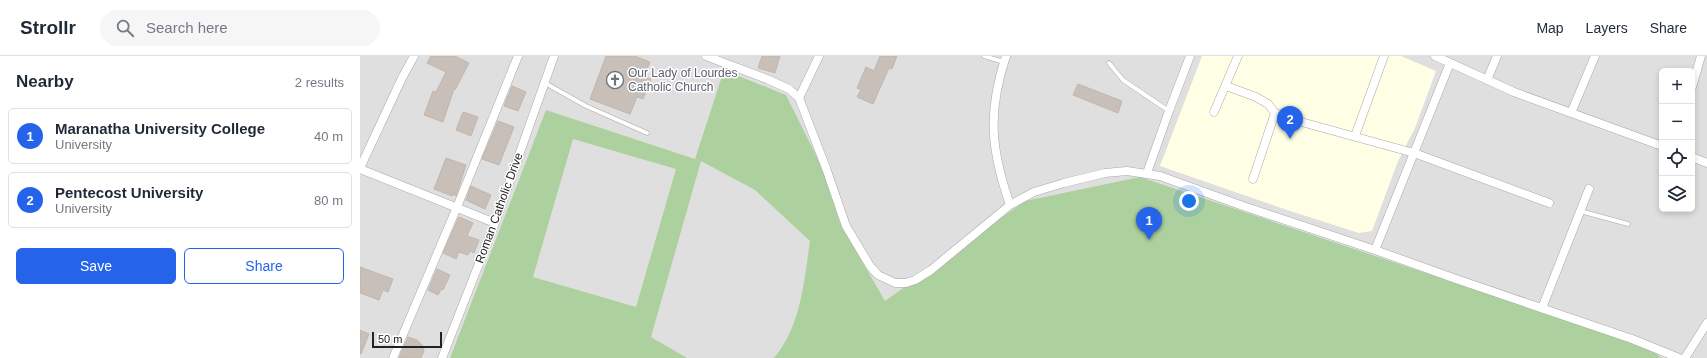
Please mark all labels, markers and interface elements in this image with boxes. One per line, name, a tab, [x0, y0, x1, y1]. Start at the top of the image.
search box	[100, 10, 380, 46]
text: Strollr	[20, 17, 76, 38]
icon: search	[114, 17, 136, 39]
text: Search here	[146, 19, 228, 36]
text: Map	[1536, 20, 1564, 36]
text: Layers	[1586, 20, 1628, 36]
text: Share	[1650, 20, 1687, 36]
place label: Our Lady of Lourdes Catholic Church	[628, 66, 737, 94]
map controls	[1659, 68, 1695, 212]
button: +	[1659, 68, 1695, 104]
church icon: Our Lady of Lourdes Catholic Church	[605, 70, 625, 90]
text: Nearby	[16, 72, 74, 91]
text: 2 results	[295, 75, 344, 90]
button: −	[1659, 104, 1695, 140]
pin: 2	[1277, 106, 1303, 139]
text: Maranatha University College	[55, 120, 265, 137]
text: 1	[26, 129, 34, 144]
text: 40 m	[314, 129, 343, 144]
text: University	[55, 137, 112, 152]
button: locate	[1659, 140, 1695, 176]
street label: Roman Catholic Drive	[472, 150, 526, 265]
button: layers	[1659, 176, 1695, 212]
text: Pentecost University	[55, 184, 203, 201]
your location	[1179, 191, 1199, 211]
text: 2	[26, 193, 34, 208]
text: 80 m	[314, 193, 343, 208]
text: University	[55, 201, 112, 216]
pin: 1	[1136, 207, 1162, 240]
button: Save	[16, 248, 176, 284]
button: Share	[184, 248, 344, 284]
scale bar	[372, 330, 442, 349]
text: 50 m	[378, 333, 402, 345]

